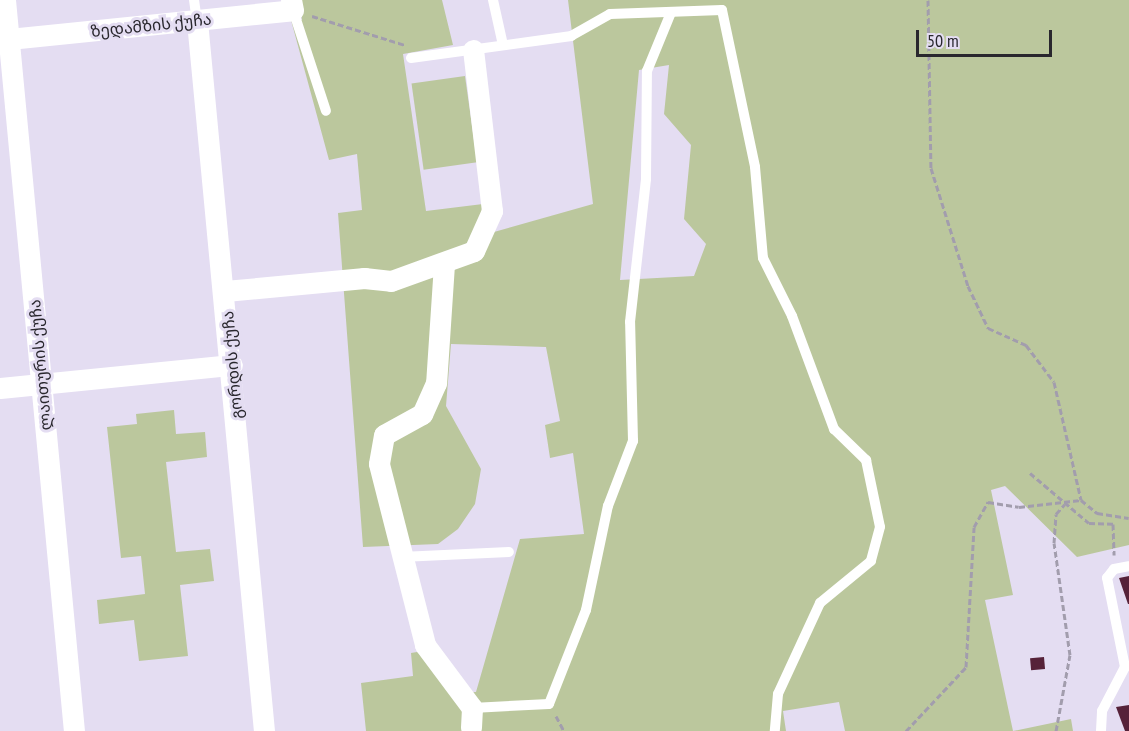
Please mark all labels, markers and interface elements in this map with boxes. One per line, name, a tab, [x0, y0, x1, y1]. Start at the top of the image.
street label: ზედამზის ქუჩა	[90, 9, 212, 41]
scale bar	[919, 18, 1056, 56]
text: 50 m	[927, 29, 959, 52]
street label: ლაითურის ქუჩა	[25, 299, 55, 431]
street label: გორდის ქუჩა	[218, 310, 246, 420]

